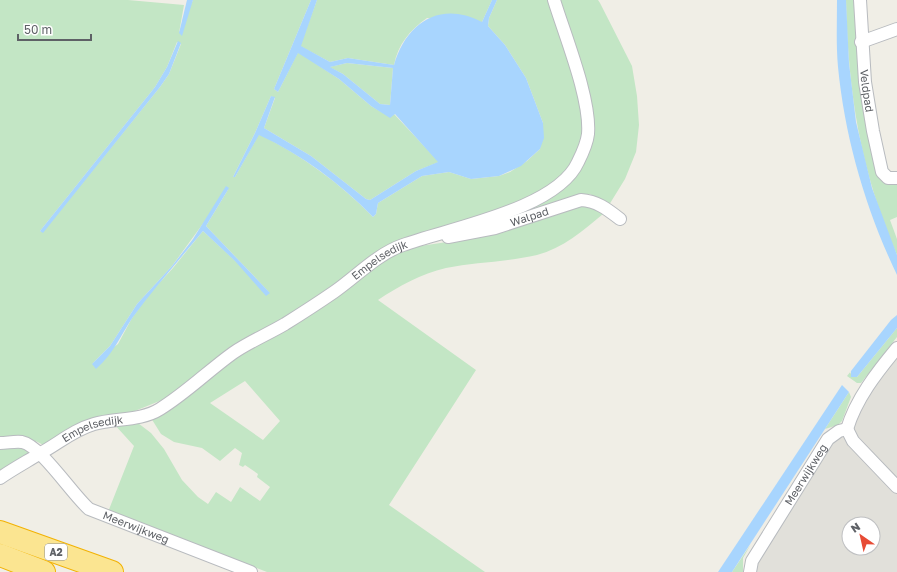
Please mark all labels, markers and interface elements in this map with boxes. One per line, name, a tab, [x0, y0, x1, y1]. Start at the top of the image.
scale bar	[18, 16, 91, 42]
text: 50 m	[24, 22, 52, 37]
street label: Veldpad	[858, 69, 877, 113]
street label: Walpad	[508, 204, 550, 229]
street label: Empelsedijk	[349, 237, 409, 282]
street label: Empelsedijk	[59, 412, 124, 444]
street label: Meerwijkweg	[781, 441, 829, 507]
street label: Meerwijkweg	[101, 508, 171, 546]
north arrow	[841, 516, 881, 556]
text: N	[848, 520, 862, 535]
road number: A2	[45, 544, 67, 560]

